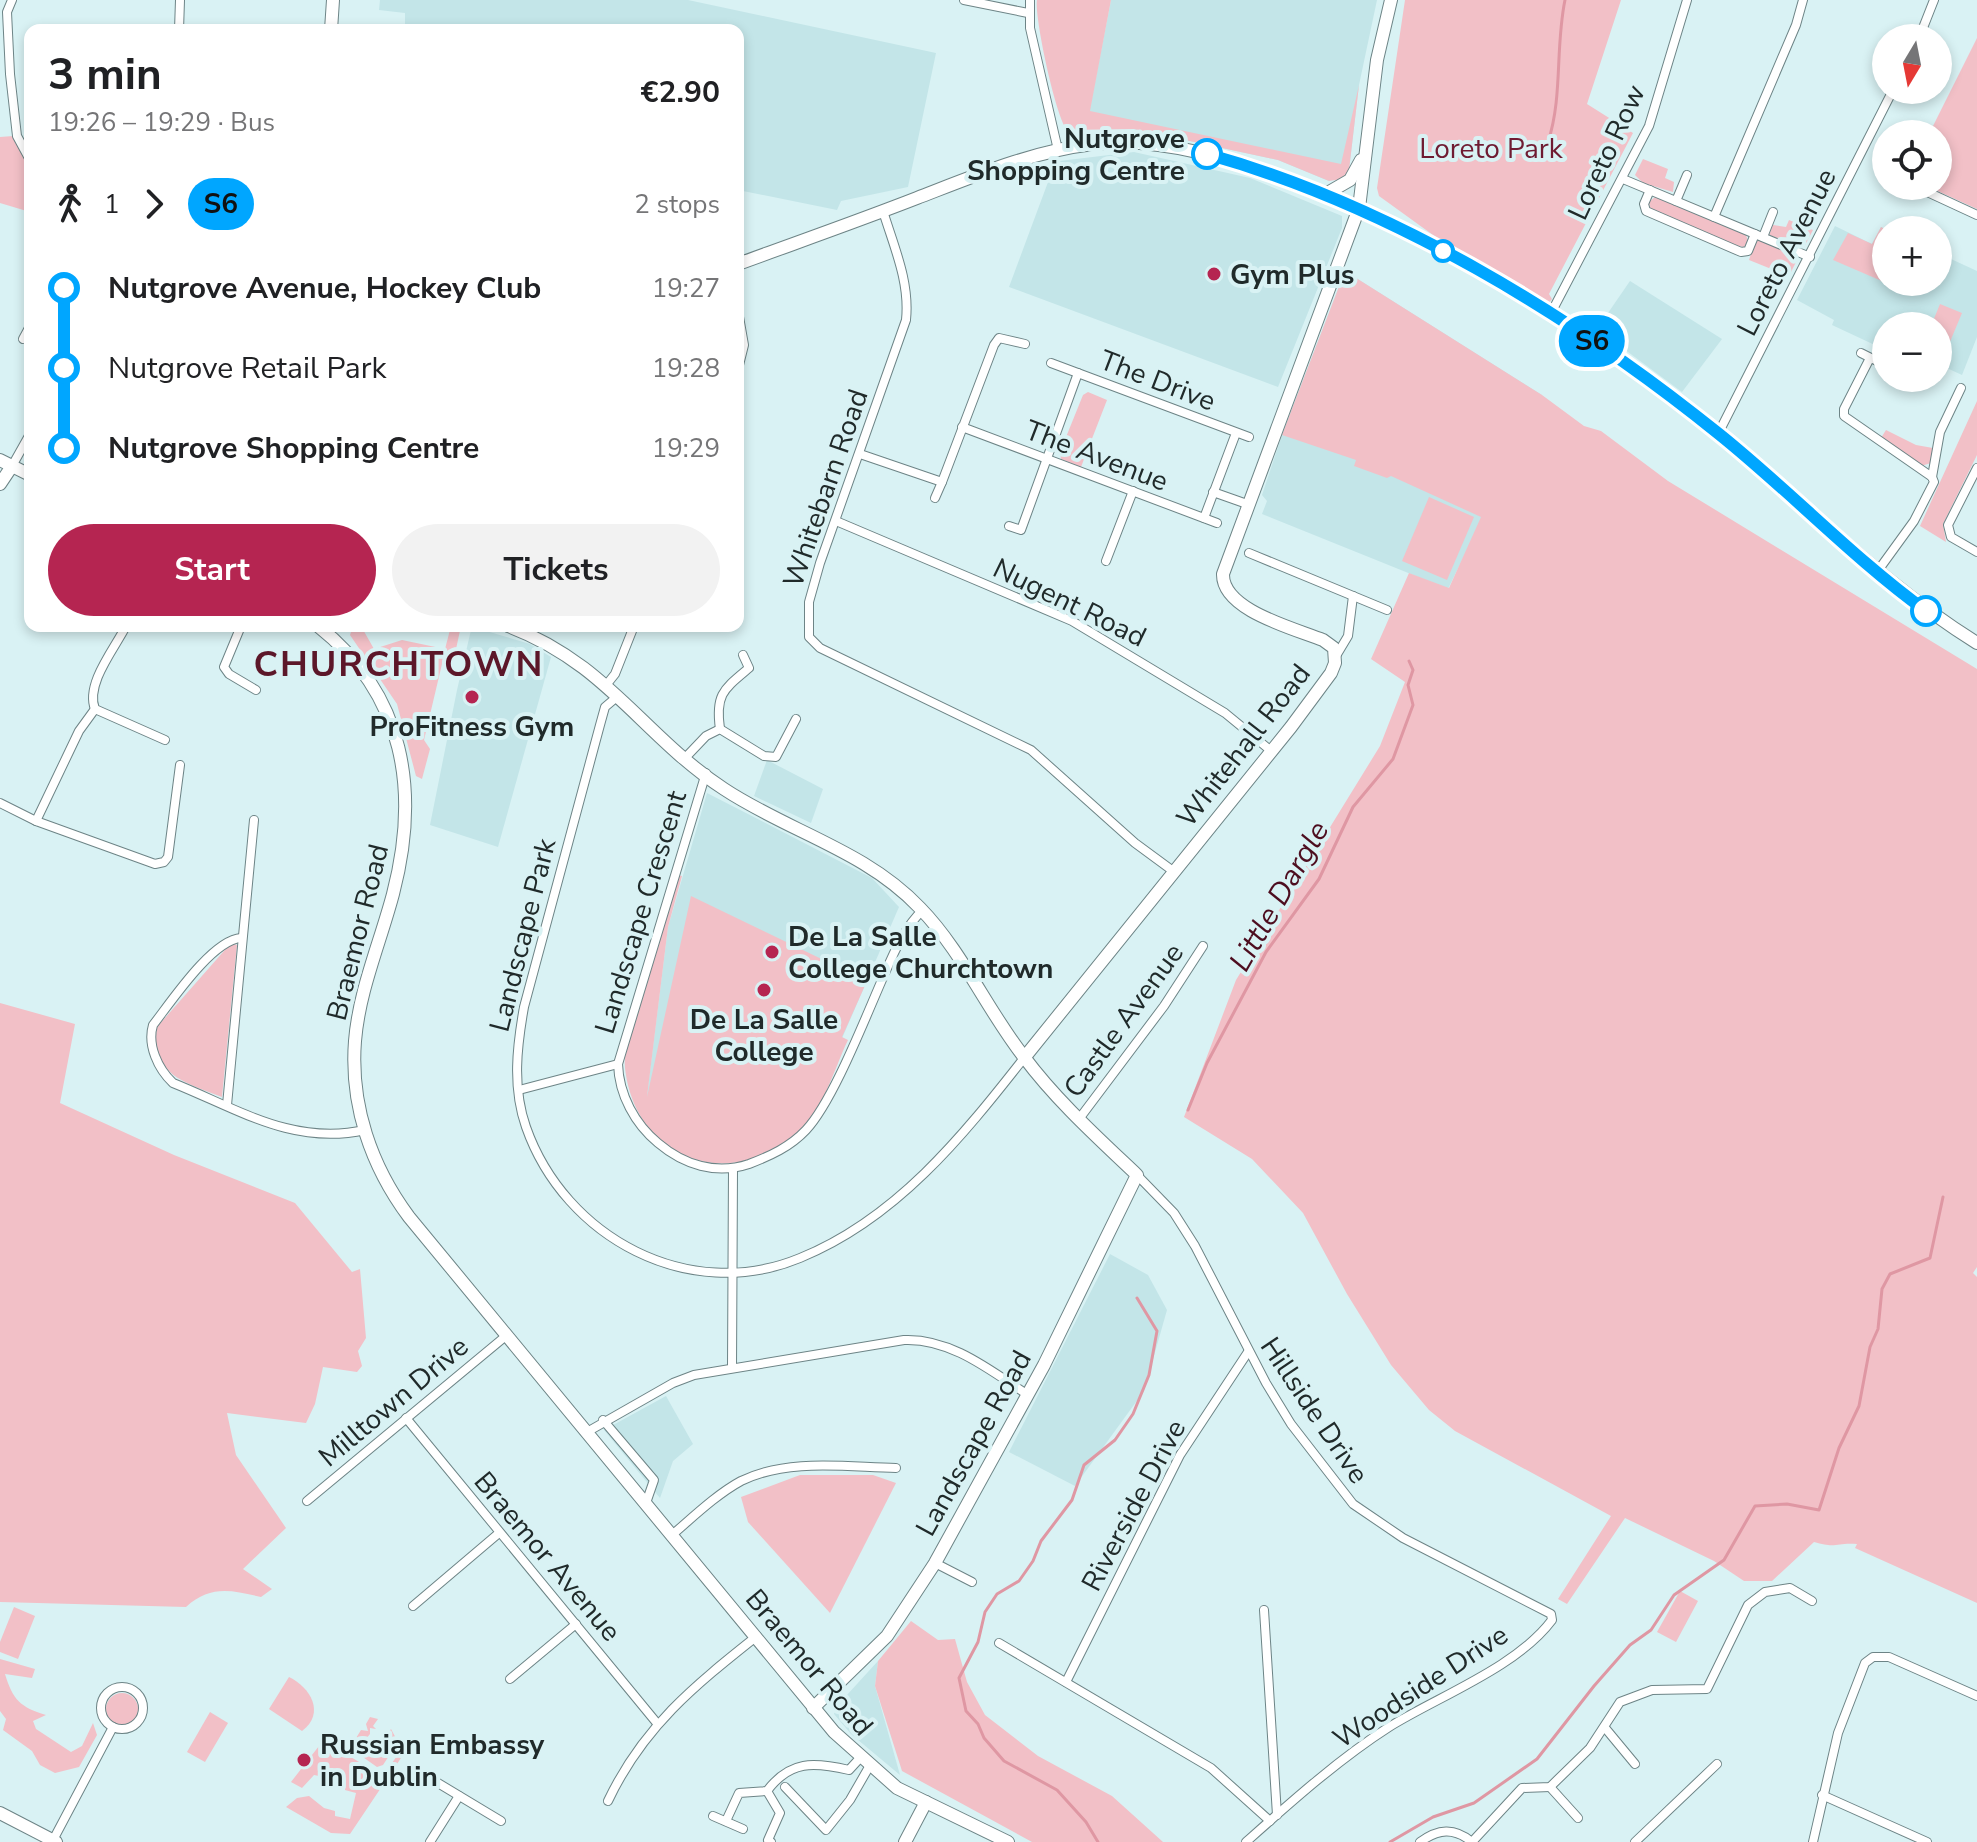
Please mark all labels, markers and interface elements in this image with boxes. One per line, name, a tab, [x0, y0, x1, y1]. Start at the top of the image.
north arrow	[1872, 24, 1952, 104]
map controls	[1872, 24, 1952, 392]
text: 3 min	[48, 45, 162, 105]
text: €2.90	[641, 72, 720, 113]
street label: Loreto Row	[1559, 79, 1655, 226]
text: 19:26 – 19:29 · Bus	[48, 105, 275, 140]
place label: Nutgrove Shopping Centre	[967, 120, 1185, 190]
button: locate	[1872, 120, 1952, 200]
park label: Loreto Park	[1419, 130, 1564, 168]
marker: Nutgrove Shopping Centre	[1192, 139, 1222, 169]
street label: Loreto Avenue	[1728, 162, 1845, 343]
icon: walk	[48, 182, 92, 226]
icon: forward	[132, 182, 176, 226]
text: S6	[204, 185, 238, 223]
text: 1	[104, 187, 120, 222]
text: 2 stops	[634, 187, 720, 222]
button: +	[1872, 216, 1952, 296]
unlabelled marker	[1432, 240, 1454, 262]
place label: Gym Plus	[1230, 256, 1355, 294]
marker: Gym Plus	[1205, 265, 1223, 283]
text: Nutgrove Avenue, Hockey Club	[108, 268, 541, 309]
text: 19:27	[652, 271, 720, 306]
button: −	[1872, 312, 1952, 392]
line badge: S6	[1556, 315, 1628, 367]
text: S6	[1575, 322, 1609, 360]
street label: The Drive	[1094, 341, 1221, 420]
text: Nutgrove Retail Park	[108, 348, 386, 389]
text: 19:28	[652, 351, 720, 386]
street label: Whitebarn Road	[774, 384, 878, 592]
street label: The Avenue	[1020, 411, 1174, 501]
text: Nutgrove Shopping Centre	[108, 428, 479, 469]
text: 19:29	[652, 431, 720, 466]
button: Start	[48, 524, 376, 616]
button: Tickets	[392, 524, 720, 616]
street label: Nugent Road	[987, 549, 1152, 656]
unlabelled marker	[1911, 596, 1941, 626]
district label: CHURCHTOWN	[253, 640, 545, 689]
street label: Whitehall Road	[1168, 656, 1320, 835]
marker: ProFitness Gym	[463, 688, 481, 706]
place label: ProFitness Gym	[370, 708, 574, 746]
street label: Landscape Crescent	[586, 786, 696, 1038]
water label: Little Dargle	[1220, 814, 1339, 979]
street label: Landscape Park	[481, 834, 566, 1036]
street label: Braemor Road	[318, 840, 398, 1024]
place label: De La Salle College Churchtown	[788, 918, 1053, 988]
street label: Castle Avenue	[1055, 936, 1193, 1105]
marker: De La Salle College Churchtown	[763, 943, 781, 961]
marker: De La Salle College	[755, 981, 773, 999]
place label: De La Salle College	[690, 1001, 838, 1071]
street label: Milltown Drive	[311, 1328, 477, 1476]
street label: Hillside Drive	[1251, 1330, 1377, 1491]
street label: Landscape Road	[907, 1344, 1041, 1543]
street label: Riverside Drive	[1073, 1413, 1195, 1598]
street label: Braemor Avenue	[465, 1464, 629, 1650]
street label: Braemor Road	[737, 1581, 882, 1744]
street label: Woodside Drive	[1326, 1616, 1515, 1758]
place label: Russian Embassy in Dublin	[320, 1726, 545, 1796]
marker: Russian Embassy in Dublin	[295, 1751, 313, 1769]

